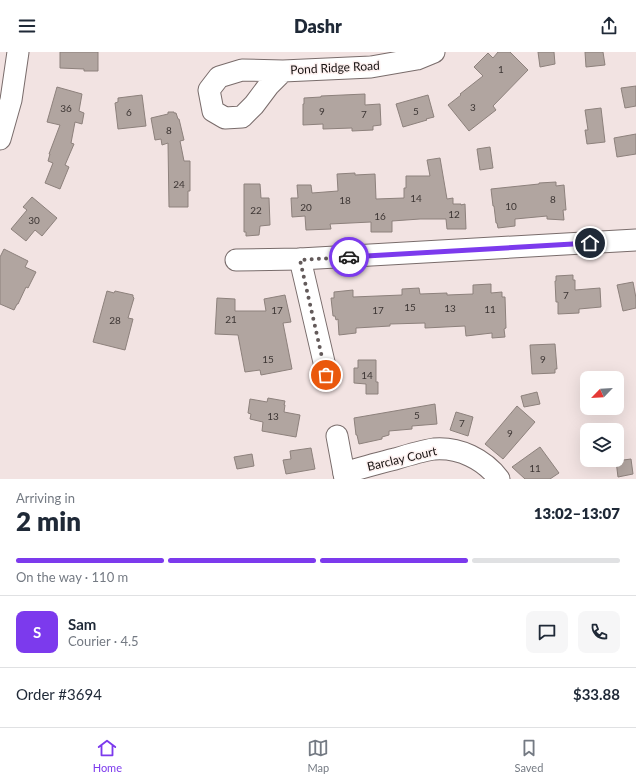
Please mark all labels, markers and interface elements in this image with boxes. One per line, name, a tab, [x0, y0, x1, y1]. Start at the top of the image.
icon: menu	[16, 15, 38, 37]
text: Dashr	[294, 15, 342, 37]
icon: share	[598, 15, 620, 37]
street label: Pond Ridge Road	[290, 58, 380, 77]
house number: 1	[498, 63, 504, 75]
house number: 3	[470, 101, 476, 113]
house number: 36	[60, 102, 72, 114]
house number: 9	[319, 105, 325, 117]
house number: 5	[413, 105, 419, 117]
house number: 6	[126, 106, 132, 118]
house number: 7	[361, 108, 367, 120]
house number: 8	[166, 124, 172, 136]
house number: 24	[173, 178, 185, 190]
house number: 14	[410, 192, 422, 204]
house number: 8	[550, 193, 556, 205]
house number: 18	[339, 194, 351, 206]
house number: 10	[505, 200, 517, 212]
house number: 20	[300, 201, 312, 213]
house number: 22	[250, 204, 262, 216]
house number: 12	[448, 208, 460, 220]
house number: 16	[374, 210, 386, 222]
house number: 30	[28, 214, 40, 226]
pin	[573, 226, 607, 260]
icon: home	[579, 232, 601, 254]
courier	[329, 237, 369, 277]
icon: car	[338, 246, 360, 268]
house number: 7	[563, 289, 569, 301]
house number: 15	[404, 301, 416, 313]
house number: 13	[444, 302, 456, 314]
house number: 11	[484, 303, 496, 315]
house number: 17	[271, 304, 283, 316]
house number: 17	[372, 304, 384, 316]
house number: 21	[225, 313, 237, 325]
house number: 28	[109, 314, 121, 326]
house number: 15	[262, 353, 274, 365]
house number: 9	[540, 353, 546, 365]
pin	[309, 358, 343, 392]
icon: bag	[315, 364, 337, 386]
house number: 14	[361, 369, 373, 381]
north arrow	[580, 371, 624, 415]
map controls	[580, 371, 624, 467]
house number: 5	[414, 409, 420, 421]
house number: 13	[267, 410, 279, 422]
house number: 7	[459, 417, 465, 429]
button: layers	[580, 423, 624, 467]
house number: 9	[507, 427, 513, 439]
street label: Barclay Court	[366, 443, 439, 474]
house number: 11	[529, 462, 541, 474]
text: Arriving in	[16, 490, 75, 506]
text: 13:02–13:07	[534, 504, 620, 522]
text: 2 min	[16, 505, 81, 537]
text: On the way · 110 m	[16, 569, 128, 585]
button: chat	[526, 611, 568, 653]
button: phone	[578, 611, 620, 653]
text: Sam	[68, 615, 96, 633]
text: S	[33, 623, 41, 641]
text: Courier · 4.5	[68, 633, 139, 649]
text: Order #3694	[16, 685, 102, 703]
text: $33.88	[573, 685, 620, 703]
tab: Home	[93, 737, 122, 774]
tab: Map	[307, 737, 329, 774]
tab: Saved	[515, 737, 543, 774]

